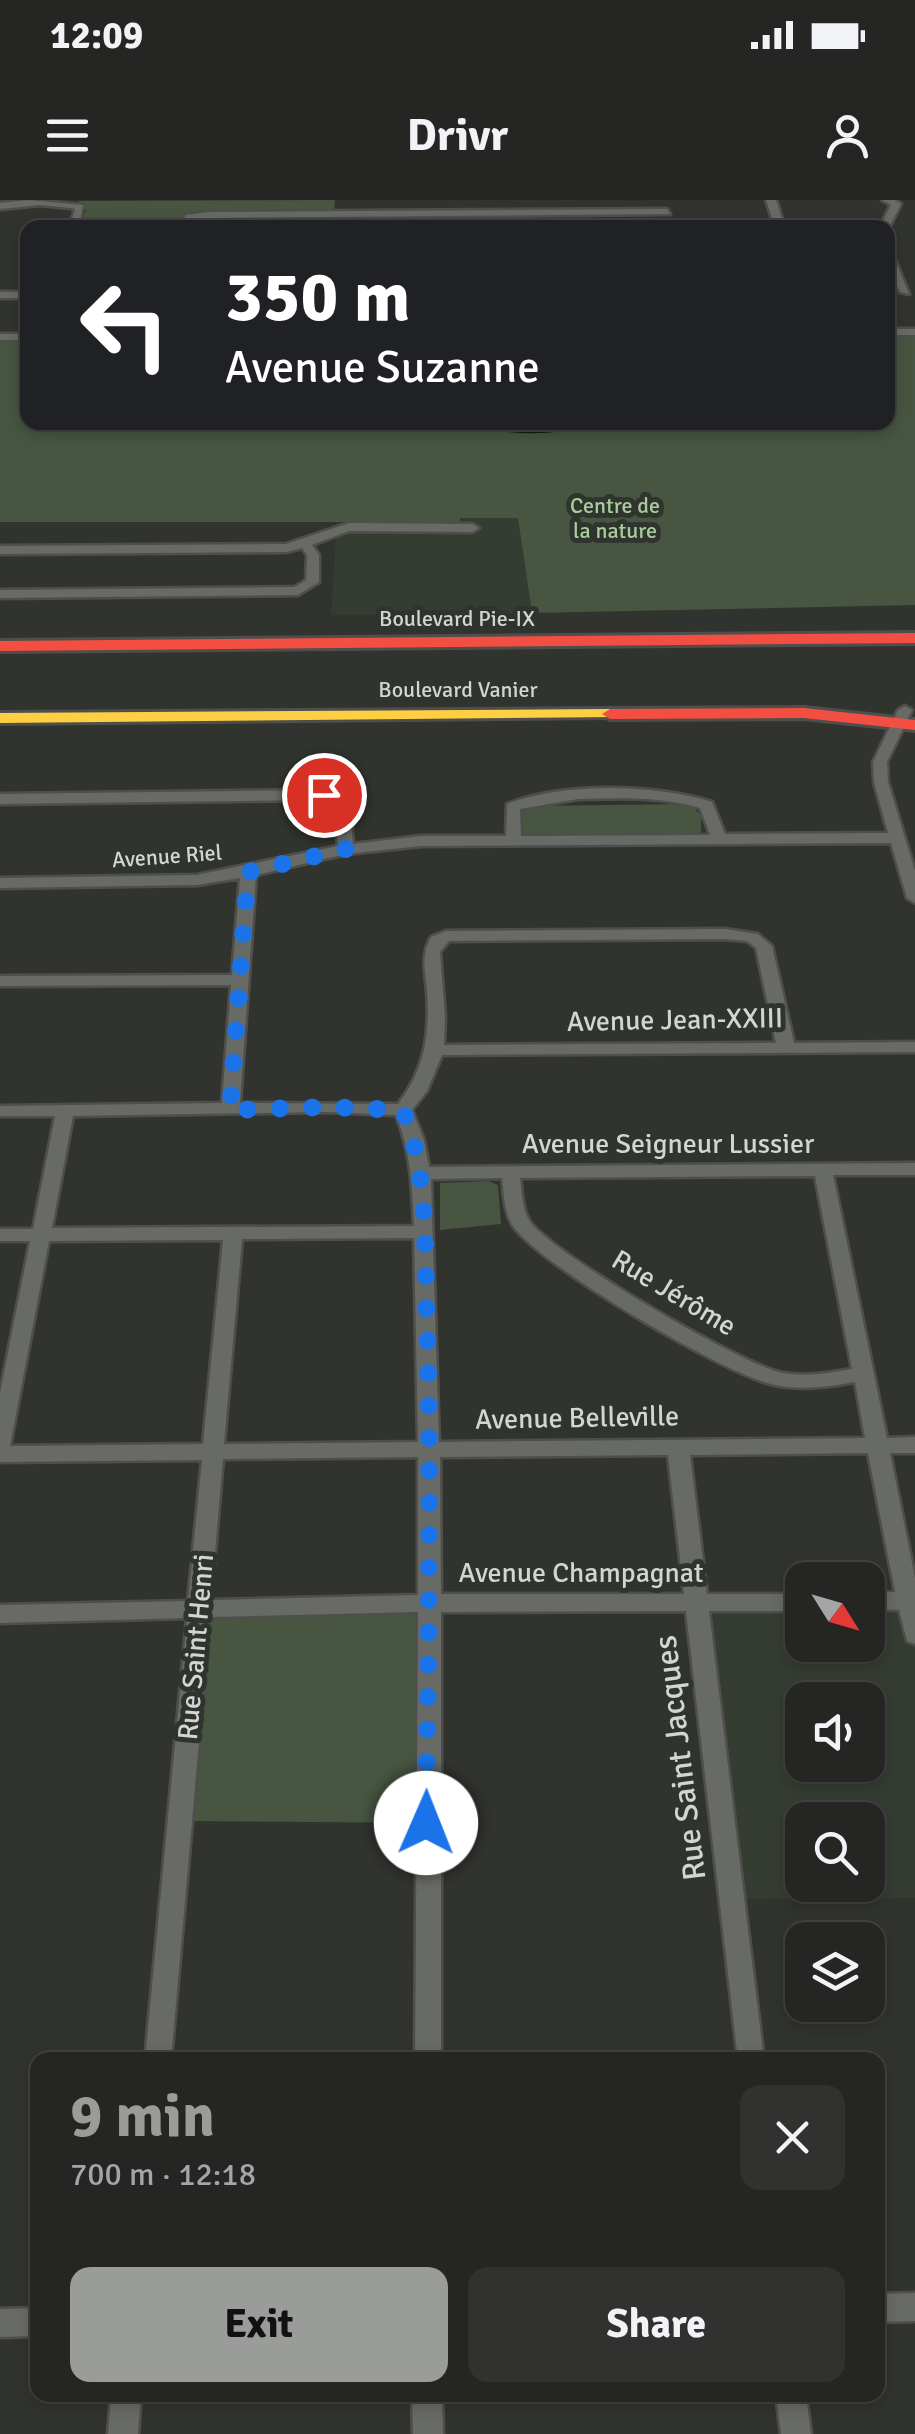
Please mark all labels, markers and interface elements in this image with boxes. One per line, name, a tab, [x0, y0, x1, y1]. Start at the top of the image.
text: 12:09	[50, 12, 143, 59]
icon: menu	[40, 108, 95, 163]
text: Drivr	[407, 108, 508, 163]
icon: person	[820, 108, 875, 163]
text: 350 m	[225, 254, 410, 340]
icon: left	[60, 260, 190, 390]
text: Avenue Suzanne	[225, 340, 540, 395]
park label: Centre de la nature	[570, 492, 660, 544]
street label: Boulevard Pie-IX	[379, 605, 535, 632]
street label: Boulevard Vanier	[378, 676, 538, 703]
pin	[282, 753, 367, 838]
icon: arrive	[297, 768, 352, 823]
street label: Avenue Riel	[111, 839, 223, 873]
street label: Avenue Jean-XXIII	[567, 1001, 783, 1039]
street label: Avenue Seigneur Lussier	[522, 1127, 815, 1161]
street label: Rue Jérôme	[606, 1243, 742, 1343]
street label: Avenue Belleville	[475, 1399, 679, 1437]
street label: Rue Saint Henri	[171, 1552, 221, 1742]
street label: Avenue Champagnat	[458, 1556, 704, 1590]
north arrow	[785, 1562, 885, 1662]
map controls	[785, 1562, 885, 2022]
street label: Rue Saint Jacques	[646, 1633, 714, 1883]
button: sound	[785, 1682, 885, 1782]
position arrow	[374, 1771, 478, 1875]
button: search	[785, 1802, 885, 1902]
button: layers	[785, 1922, 885, 2022]
text: 9 min	[70, 2080, 215, 2154]
button: close	[740, 2085, 845, 2190]
text: 700 m · 12:18	[70, 2155, 256, 2194]
button: Exit	[70, 2267, 448, 2382]
button: Share	[468, 2267, 845, 2382]

